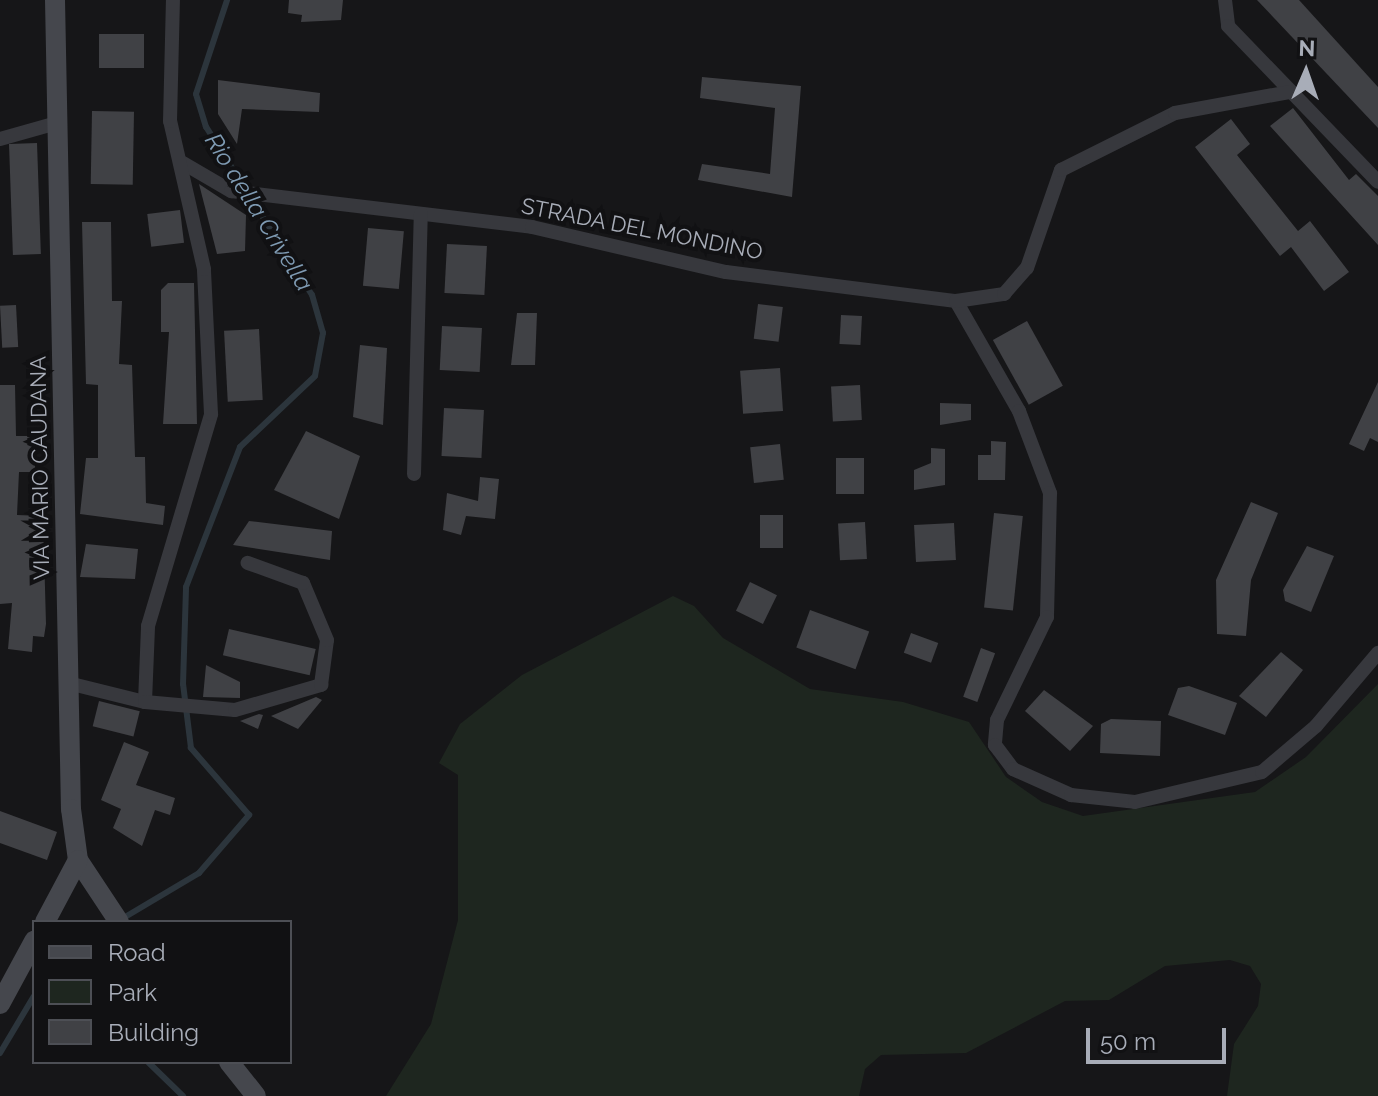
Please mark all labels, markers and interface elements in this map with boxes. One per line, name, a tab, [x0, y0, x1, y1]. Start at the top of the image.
north arrow	[1266, 32, 1346, 112]
text: N	[1298, 35, 1316, 61]
water label: Rio della Crivella	[199, 128, 319, 296]
street label: STRADA DEL MONDINO	[518, 193, 766, 265]
street label: VIA MARIO CAUDANA	[25, 355, 55, 581]
legend	[32, 920, 292, 1064]
text: Road	[108, 938, 166, 967]
text: Park	[108, 978, 157, 1007]
scale bar	[1090, 1012, 1230, 1062]
text: Building	[108, 1018, 199, 1047]
text: 50 m	[1100, 1027, 1156, 1056]

